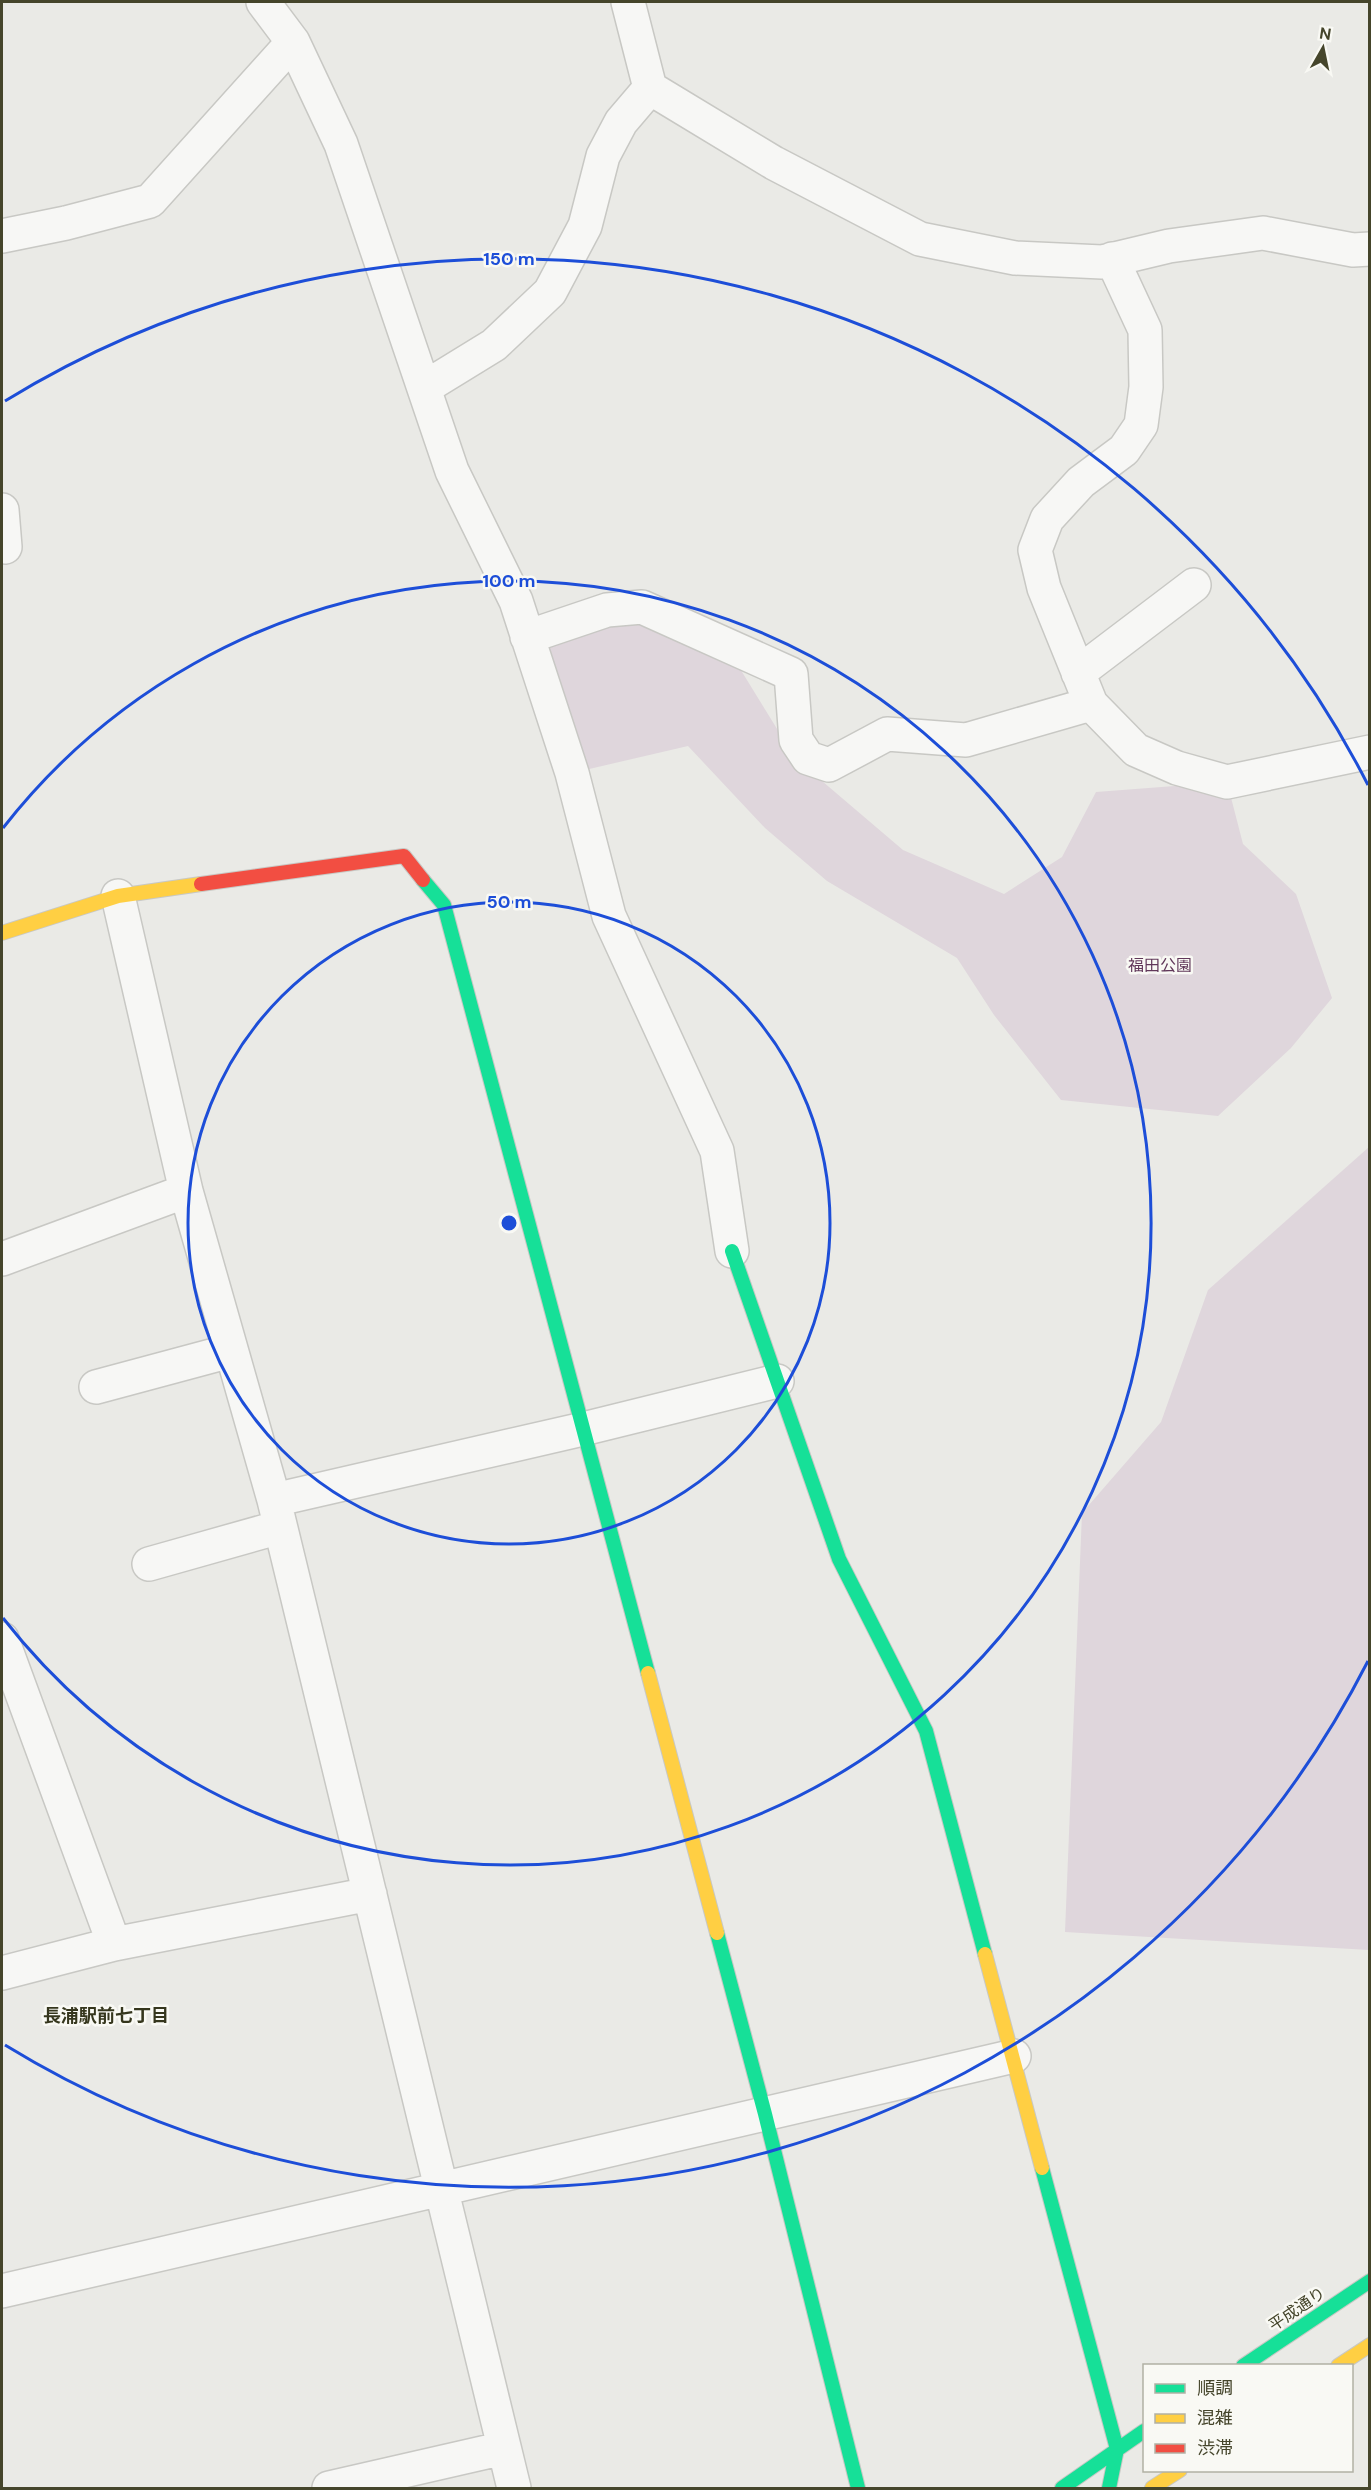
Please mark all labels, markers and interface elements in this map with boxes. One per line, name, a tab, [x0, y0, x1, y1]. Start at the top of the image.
north arrow	[1293, 18, 1353, 78]
text: N	[1318, 22, 1333, 45]
text: 150 m	[483, 247, 535, 271]
text: 100 m	[482, 569, 536, 593]
text: 50 m	[486, 890, 532, 914]
park label: 福田公園	[1128, 955, 1192, 976]
centre of rings	[499, 1213, 519, 1233]
district label: 長浦駅前七丁目	[43, 2004, 169, 2028]
street label: 平成通り	[1265, 2282, 1329, 2336]
legend	[1143, 2364, 1353, 2472]
text: 順調	[1197, 2376, 1233, 2400]
text: 混雑	[1197, 2406, 1233, 2430]
text: 渋滞	[1197, 2436, 1233, 2460]

